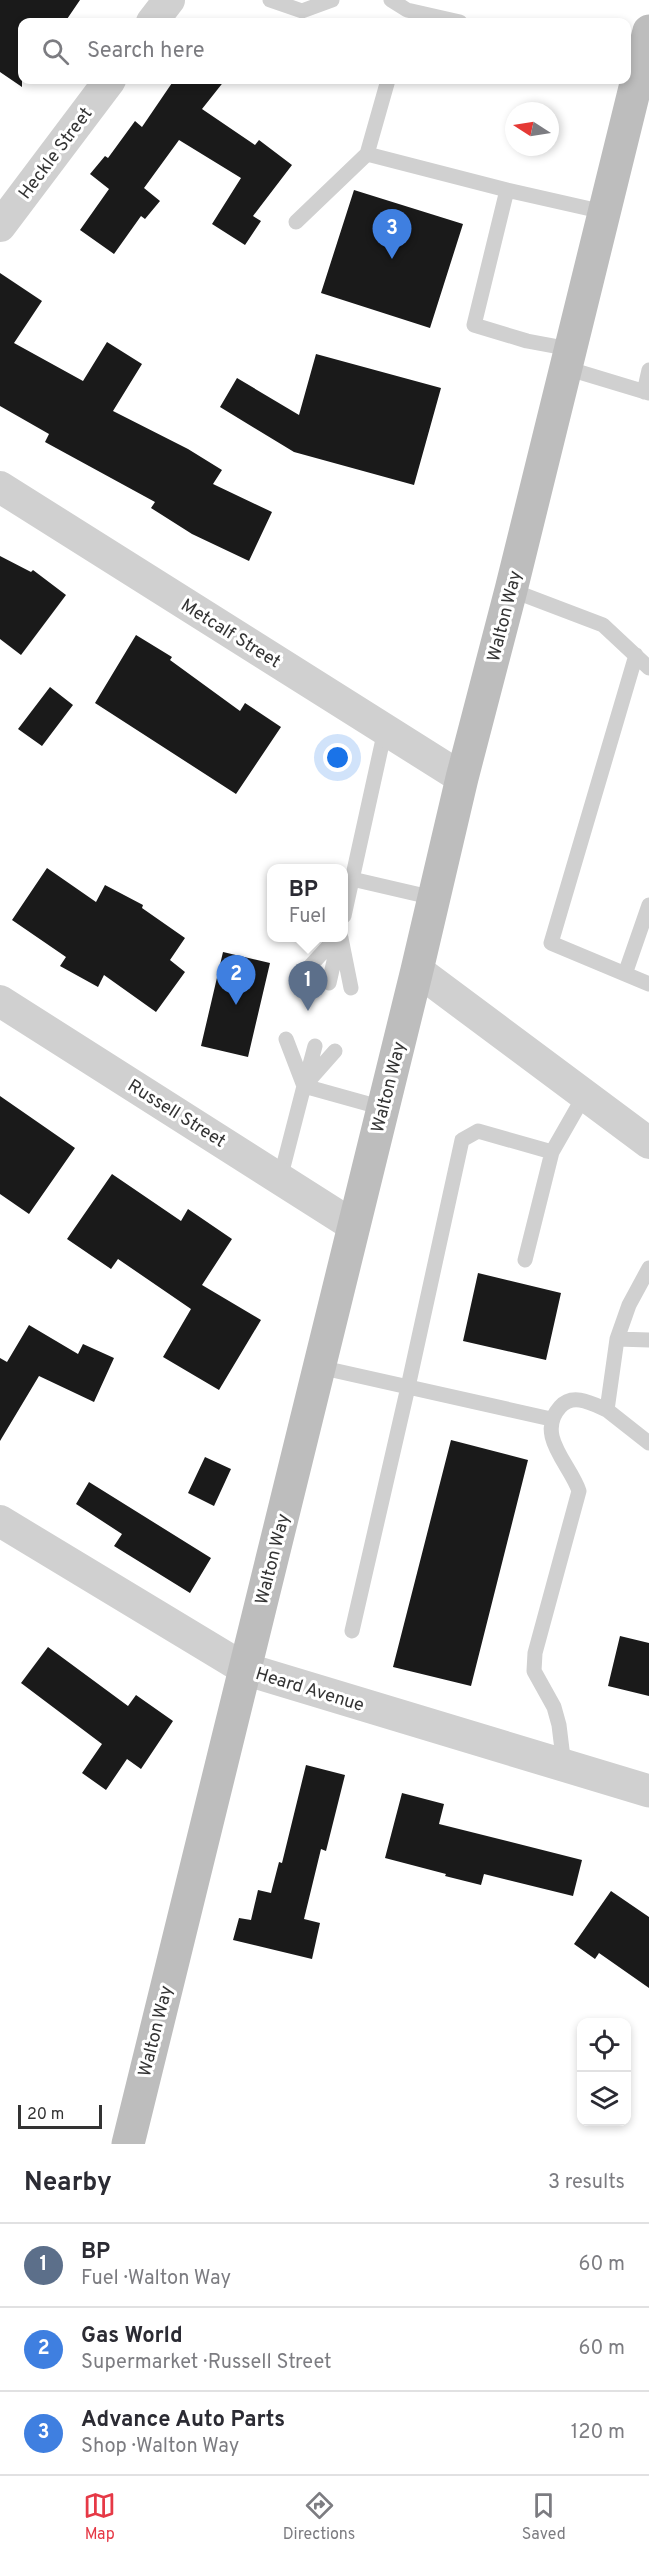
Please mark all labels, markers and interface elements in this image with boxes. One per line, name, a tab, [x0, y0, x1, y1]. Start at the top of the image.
search box	[18, 18, 631, 84]
icon: search	[39, 35, 72, 68]
text: Search here	[87, 38, 205, 65]
north arrow	[505, 102, 559, 156]
street label: Heckle Street	[14, 103, 98, 205]
pin: 3	[372, 210, 412, 259]
street label: Walton Way	[483, 568, 528, 664]
street label: Metcalf Street	[176, 594, 284, 674]
your location	[323, 743, 352, 772]
popup	[267, 864, 348, 942]
text: BP	[289, 877, 318, 904]
text: Fuel	[289, 904, 326, 930]
pin: 2	[216, 956, 256, 1005]
pin: 1	[288, 962, 328, 1011]
street label: Walton Way	[367, 1039, 412, 1135]
street label: Russell Street	[123, 1075, 230, 1154]
street label: Walton Way	[251, 1511, 296, 1607]
street label: Heard Avenue	[253, 1663, 367, 1718]
street label: Walton Way	[134, 1983, 179, 2079]
map controls	[577, 2018, 631, 2126]
button: locate	[577, 2018, 631, 2072]
button: layers	[577, 2072, 631, 2126]
scale bar	[18, 2102, 102, 2130]
text: 20 m	[27, 2105, 64, 2125]
text: Nearby	[24, 2167, 112, 2200]
text: 3 results	[548, 2170, 625, 2196]
text: BP	[81, 2239, 110, 2266]
text: 1	[40, 2252, 48, 2278]
text: 60 m	[579, 2252, 625, 2278]
text: Fuel · Walton Way	[81, 2266, 231, 2292]
text: Gas World	[81, 2323, 183, 2350]
text: 2	[37, 2336, 50, 2362]
text: 60 m	[579, 2336, 625, 2362]
text: Supermarket · Russell Street	[81, 2350, 332, 2376]
text: Advance Auto Parts	[81, 2407, 285, 2434]
text: 3	[38, 2420, 50, 2446]
text: 120 m	[571, 2420, 625, 2446]
text: Shop · Walton Way	[81, 2434, 239, 2460]
tab: Map	[83, 2489, 116, 2545]
tab: Directions	[283, 2489, 355, 2545]
tab: Saved	[522, 2489, 566, 2545]

